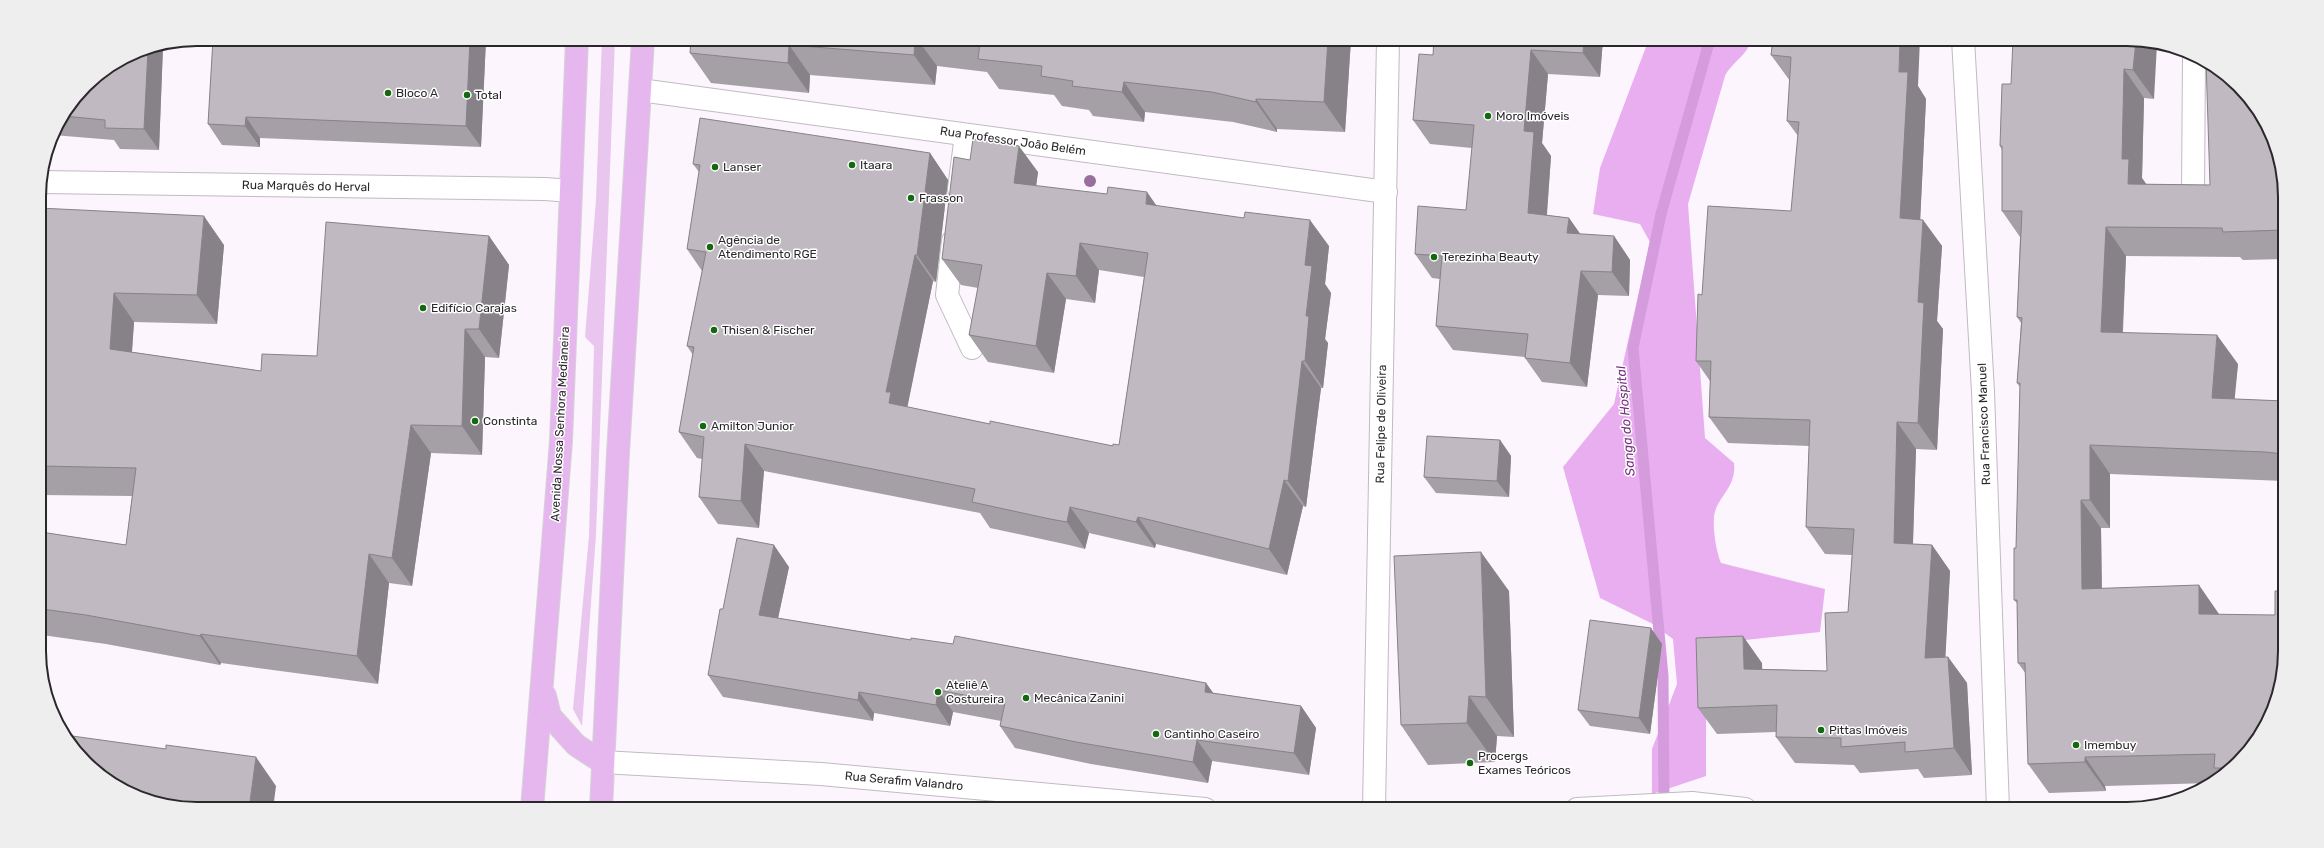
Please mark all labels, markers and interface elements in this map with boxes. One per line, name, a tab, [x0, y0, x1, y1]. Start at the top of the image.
place label: Bloco A	[396, 86, 438, 100]
marker: Bloco A	[383, 88, 393, 98]
place label: Total	[475, 88, 502, 102]
marker: Total	[462, 90, 472, 100]
place label: Moro Imóveis	[1496, 109, 1569, 123]
marker: Moro Imóveis	[1483, 111, 1493, 121]
street label: Rua Professor João Belém	[939, 124, 1087, 158]
place label: Itaara	[860, 158, 892, 172]
place label: Lanser	[723, 160, 761, 174]
marker: Itaara	[847, 160, 857, 170]
marker: Lanser	[710, 162, 720, 172]
street label: Rua Marquês do Herval	[242, 178, 370, 194]
place label: Frasson	[919, 191, 963, 205]
marker: Frasson	[906, 193, 916, 203]
place label: Agência de Atendimento RGE	[718, 233, 817, 261]
marker: Agência de Atendimento RGE	[705, 242, 715, 252]
place label: Terezinha Beauty	[1442, 250, 1539, 264]
marker: Terezinha Beauty	[1429, 252, 1439, 262]
place label: Edifício Carajas	[431, 301, 517, 315]
marker: Edifício Carajas	[418, 303, 428, 313]
place label: Thisen & Fischer	[722, 323, 815, 337]
marker: Thisen & Fischer	[709, 325, 719, 335]
street label: Avenida Nossa Senhora Medianeira	[548, 326, 572, 522]
street label: Rua Francisco Manuel	[1975, 363, 1993, 485]
water label: Sanga do Hospital	[1613, 364, 1639, 477]
street label: Rua Felipe de Oliveira	[1373, 365, 1389, 483]
place label: Constinta	[483, 414, 537, 428]
marker: Constinta	[470, 416, 480, 426]
place label: Amilton Junior	[711, 419, 794, 433]
marker: Amilton Junior	[698, 421, 708, 431]
place label: Ateliê A Costureira	[946, 678, 1004, 706]
marker: Ateliê A Costureira	[933, 687, 943, 697]
place label: Mecânica Zanini	[1034, 691, 1124, 705]
marker: Mecânica Zanini	[1021, 693, 1031, 703]
place label: Pittas Imóveis	[1829, 723, 1907, 737]
marker: Pittas Imóveis	[1816, 725, 1826, 735]
place label: Cantinho Caseiro	[1164, 727, 1260, 741]
marker: Cantinho Caseiro	[1151, 729, 1161, 739]
place label: Imembuy	[2084, 738, 2137, 752]
marker: Imembuy	[2071, 740, 2081, 750]
place label: Procergs Exames Teóricos	[1478, 749, 1571, 777]
marker: Procergs Exames Teóricos	[1465, 758, 1475, 768]
street label: Rua Serafim Valandro	[844, 769, 964, 793]

